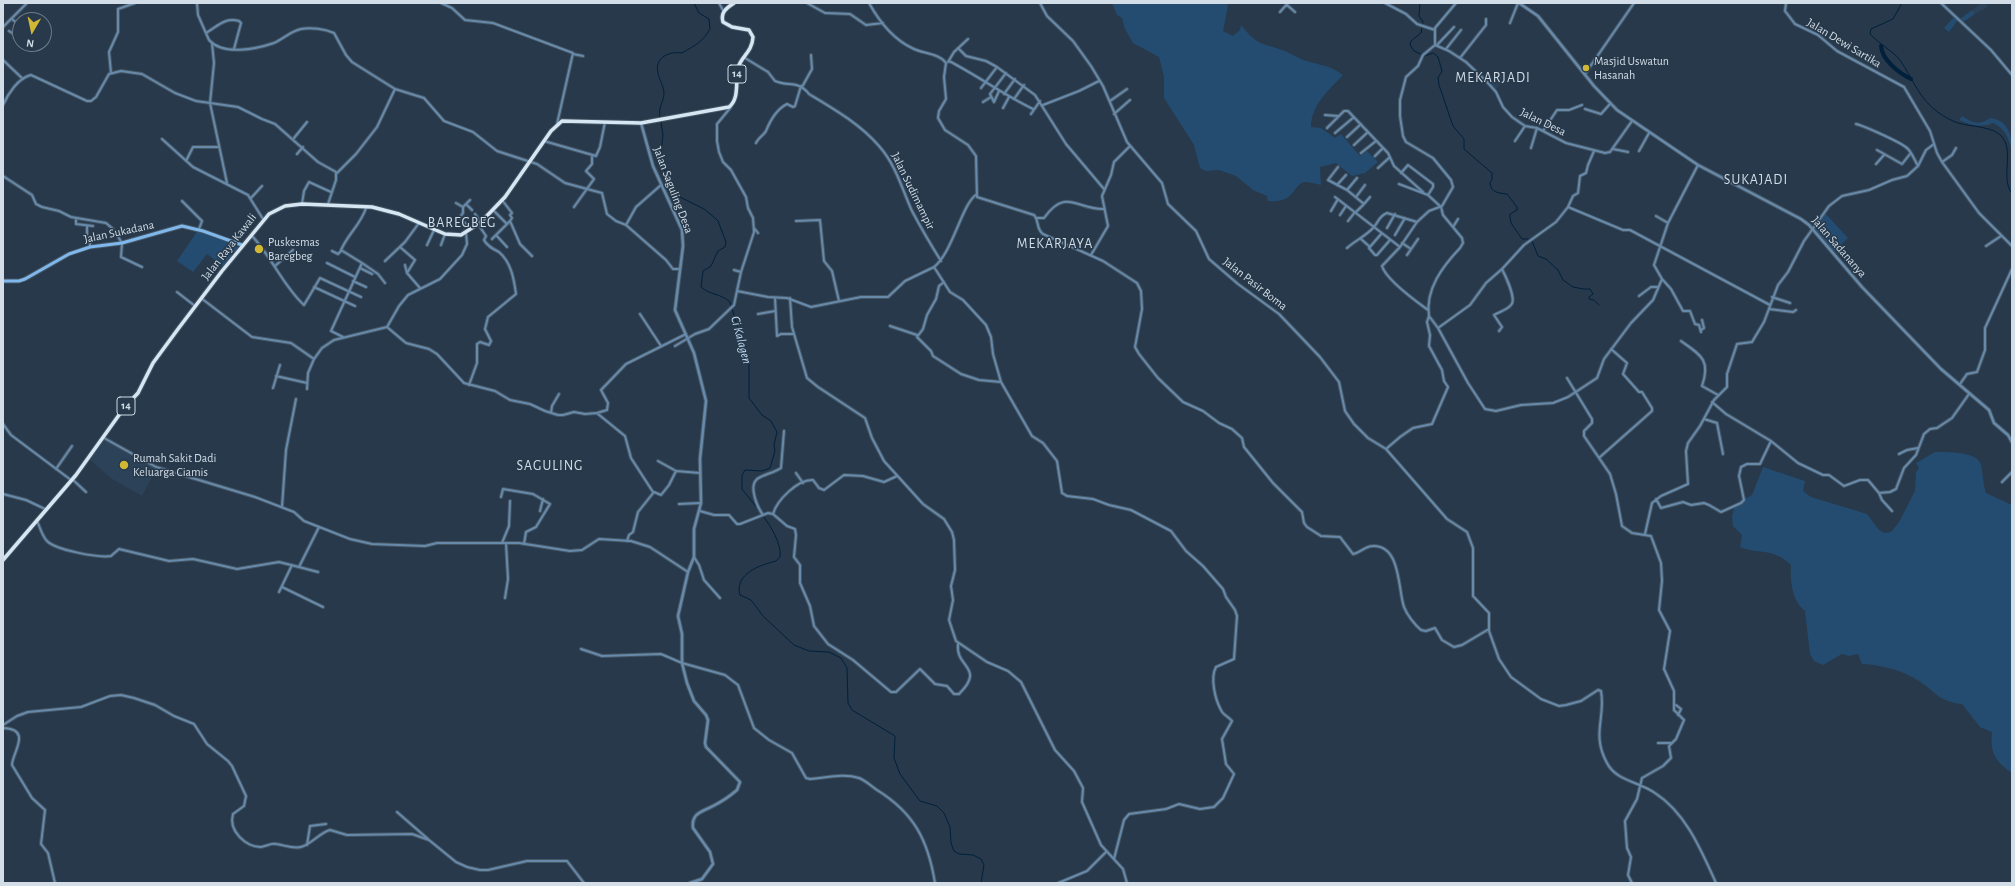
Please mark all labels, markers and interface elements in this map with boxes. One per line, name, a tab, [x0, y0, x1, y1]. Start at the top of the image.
north arrow	[12, 12, 52, 52]
street label: Jalan Dewi Sartika	[1804, 15, 1884, 71]
text: N	[26, 37, 35, 49]
place label: Masjid Uswatun Hasanah	[1594, 54, 1669, 82]
marker: Masjid Uswatun Hasanah	[1581, 63, 1591, 73]
road number: 14	[728, 65, 746, 83]
district label: MEKARJADI	[1455, 70, 1531, 86]
street label: Jalan Desa	[1518, 105, 1568, 139]
street label: Jalan Saguling Desa	[650, 145, 696, 235]
street label: Jalan Sudimampir	[888, 150, 938, 232]
district label: SUKAJADI	[1724, 172, 1788, 188]
street label: Jalan Raya Kawali	[198, 211, 260, 283]
street label: Jalan Sadananya	[1809, 214, 1869, 280]
district label: BAREGBEG	[428, 215, 496, 231]
street label: Jalan Sukadana	[83, 218, 155, 246]
place label: Puskesmas Baregbeg	[268, 235, 319, 263]
district label: MEKARJAYA	[1017, 236, 1093, 252]
marker: Puskesmas Baregbeg	[253, 243, 265, 255]
street label: Jalan Pasir Boma	[1220, 254, 1290, 314]
water label: Ci Kalagen	[727, 314, 755, 366]
road number: 14	[117, 397, 135, 415]
place label: Rumah Sakit Dadi Keluarga Ciamis	[133, 451, 216, 479]
district label: SAGULING	[517, 458, 583, 474]
marker: Rumah Sakit Dadi Keluarga Ciamis	[118, 459, 130, 471]

